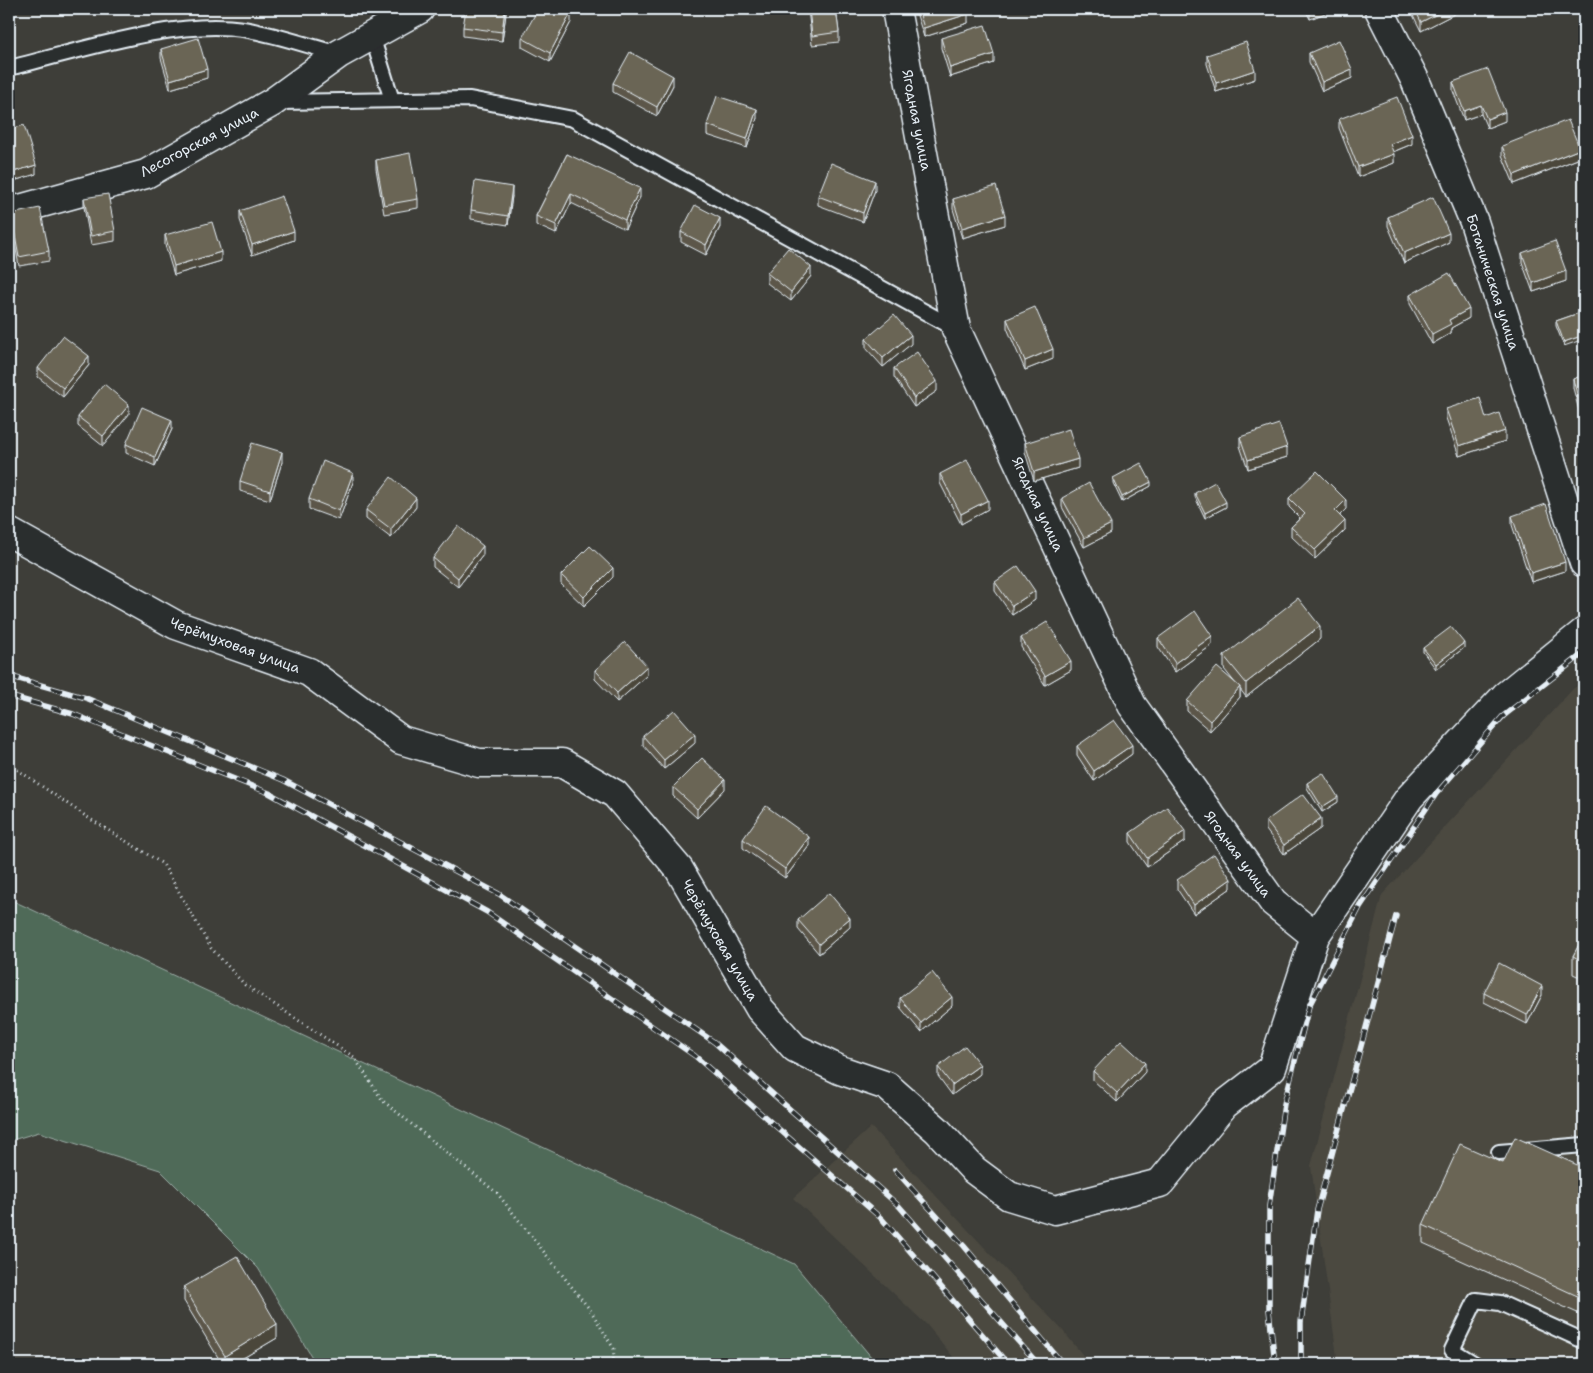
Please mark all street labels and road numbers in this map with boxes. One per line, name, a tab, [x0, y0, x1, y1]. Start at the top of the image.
street label: Ягодная улица	[898, 68, 936, 172]
street label: Лесогорская улица	[137, 103, 262, 181]
street label: Ботаническая улица	[1462, 212, 1524, 353]
street label: Ягодная улица	[1008, 454, 1068, 554]
street label: Черёмуховая улица	[167, 613, 303, 677]
street label: Ягодная улица	[1201, 807, 1276, 901]
street label: Черёмуховая улица	[678, 876, 762, 1004]

